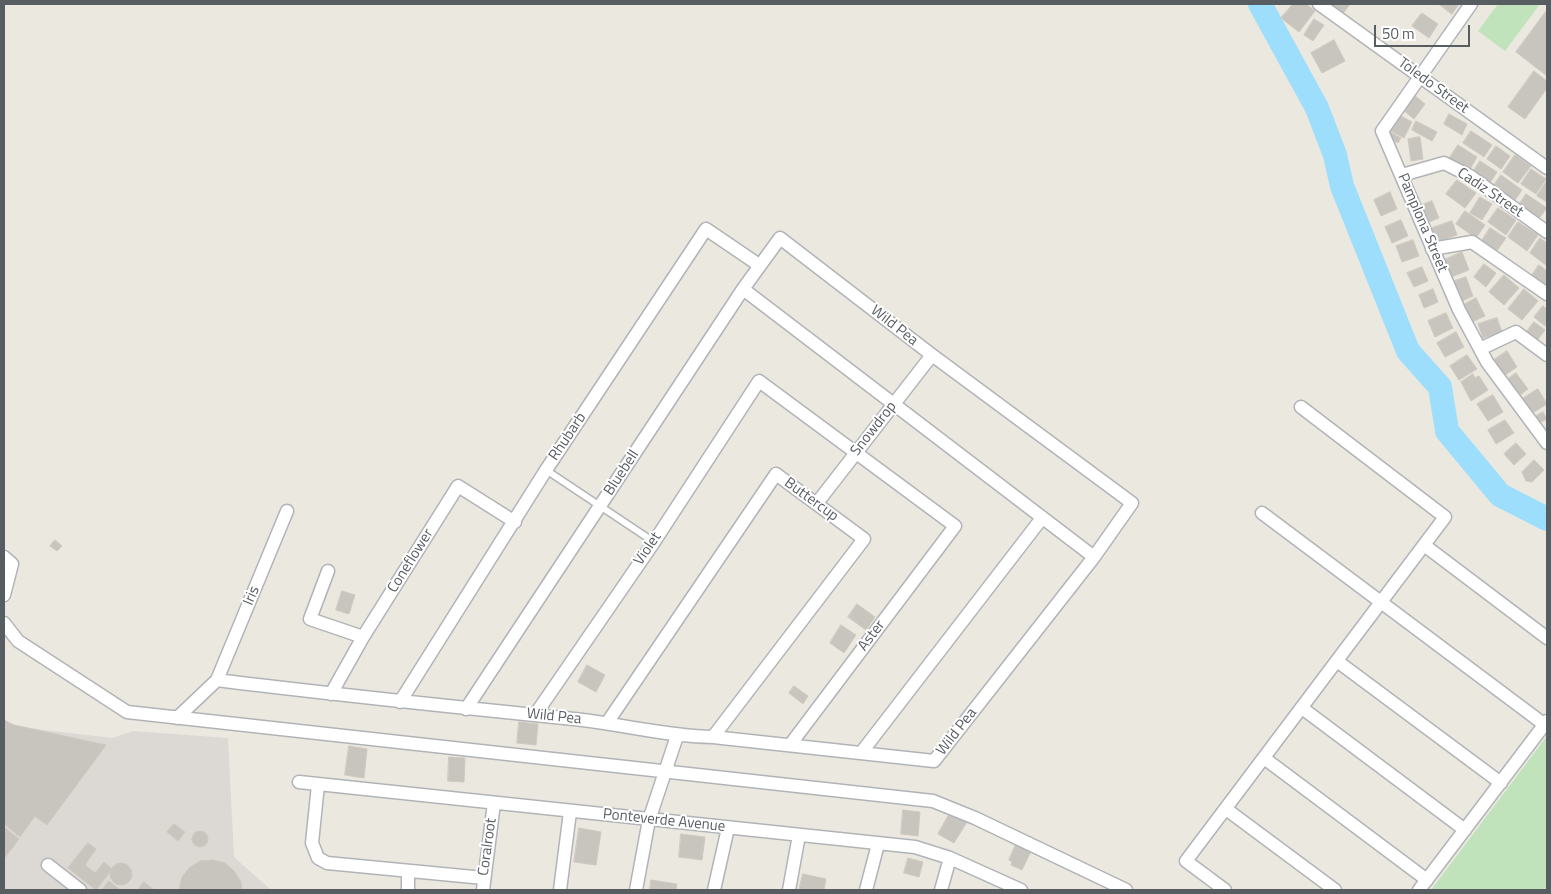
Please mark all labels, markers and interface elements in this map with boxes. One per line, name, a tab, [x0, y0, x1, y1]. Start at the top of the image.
scale bar	[1376, 15, 1472, 47]
text: 50 m	[1382, 22, 1415, 45]
street label: Toledo Street	[1394, 54, 1472, 118]
street label: Cadiz Street	[1454, 164, 1526, 222]
street label: Pamplona Street	[1393, 171, 1451, 275]
street label: Wild Pea	[867, 302, 921, 350]
street label: Snowdrop	[847, 398, 901, 460]
street label: Rhubarb	[546, 410, 590, 464]
street label: Bluebell	[601, 447, 643, 499]
street label: Buttercup	[780, 474, 842, 526]
street label: Coneflower	[384, 526, 438, 596]
street label: Violet	[630, 529, 666, 569]
street label: Iris	[240, 584, 264, 608]
street label: Aster	[855, 617, 889, 655]
street label: Wild Pea	[526, 705, 582, 729]
street label: Wild Pea	[933, 705, 981, 759]
street label: Ponteverde Avenue	[602, 806, 726, 836]
street label: Coralroot	[475, 817, 501, 877]

